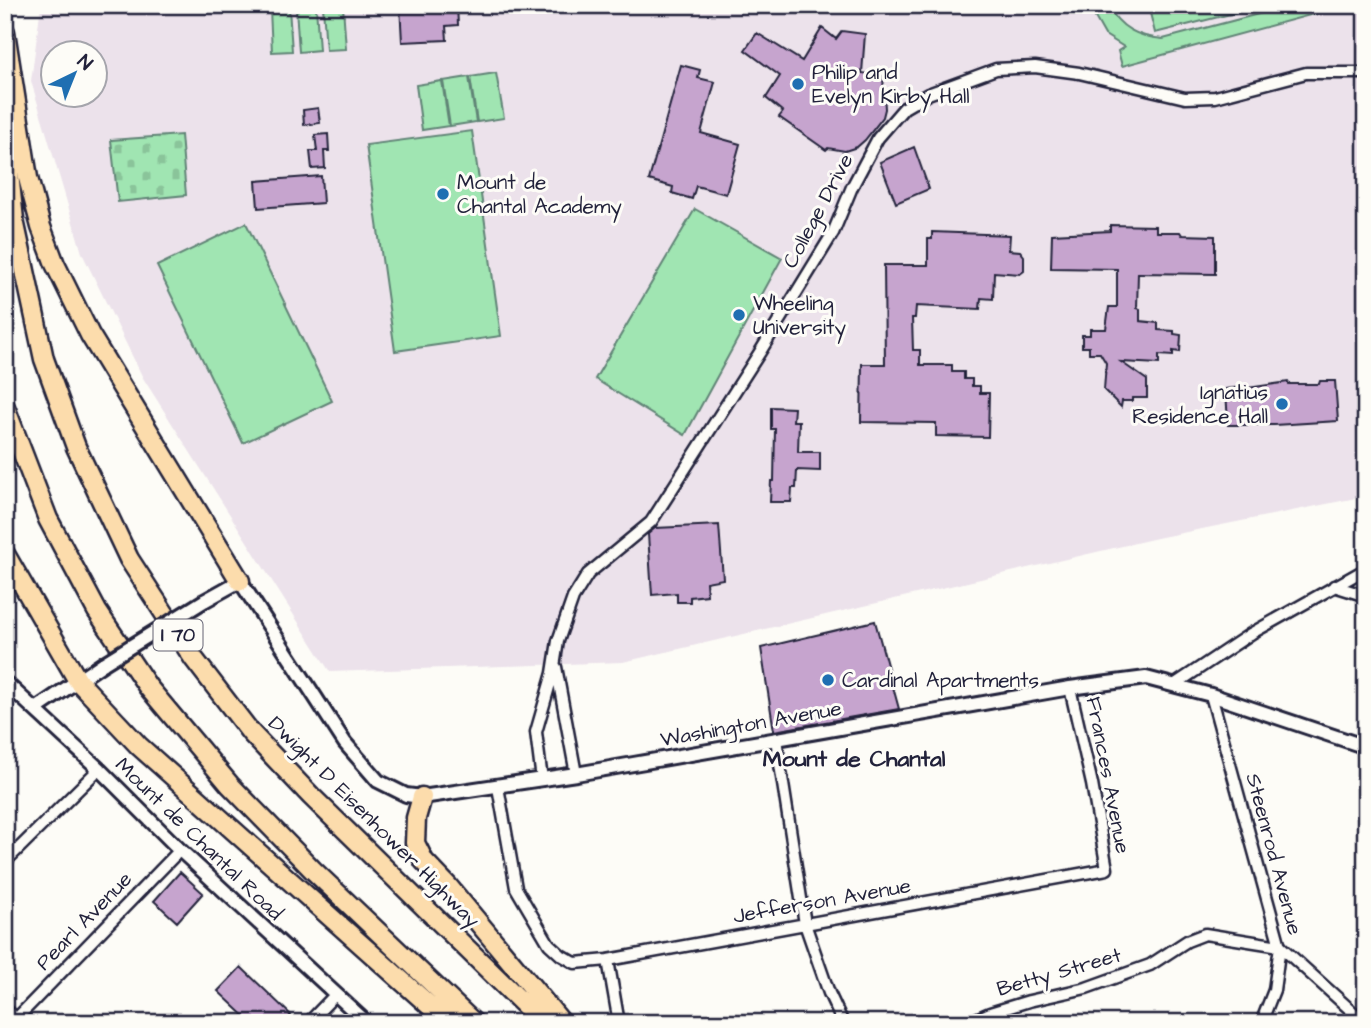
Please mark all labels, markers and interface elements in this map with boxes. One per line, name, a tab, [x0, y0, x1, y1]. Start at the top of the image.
north arrow	[38, 38, 108, 108]
text: N	[71, 49, 98, 77]
place label: Philip and Evelyn Kirby Hall	[812, 58, 970, 113]
marker: Philip and Evelyn Kirby Hall	[790, 76, 806, 92]
street label: College Drive	[776, 149, 862, 274]
place label: Mount de Chantal Academy	[457, 168, 622, 223]
marker: Mount de Chantal Academy	[435, 186, 451, 202]
place label: Wheeling University	[753, 289, 847, 344]
marker: Wheeling University	[731, 307, 747, 323]
place label: Ignatius Residence Hall	[1132, 378, 1268, 431]
marker: Ignatius Residence Hall	[1274, 396, 1290, 412]
road number: I 70	[154, 620, 202, 650]
place label: Cardinal Apartments	[842, 666, 1039, 696]
marker: Cardinal Apartments	[820, 672, 836, 688]
street label: Washington Avenue	[658, 694, 844, 756]
street label: Frances Avenue	[1079, 694, 1137, 856]
street label: Dwight D Eisenhower Highway	[260, 710, 487, 936]
district label: Mount de Chantal	[763, 743, 946, 775]
street label: Mount de Chantal Road	[109, 751, 290, 927]
street label: Steenrod Avenue	[1239, 770, 1309, 938]
street label: Pearl Avenue	[29, 865, 139, 977]
street label: Jefferson Avenue	[731, 871, 913, 931]
street label: Betty Street	[993, 940, 1126, 1006]

